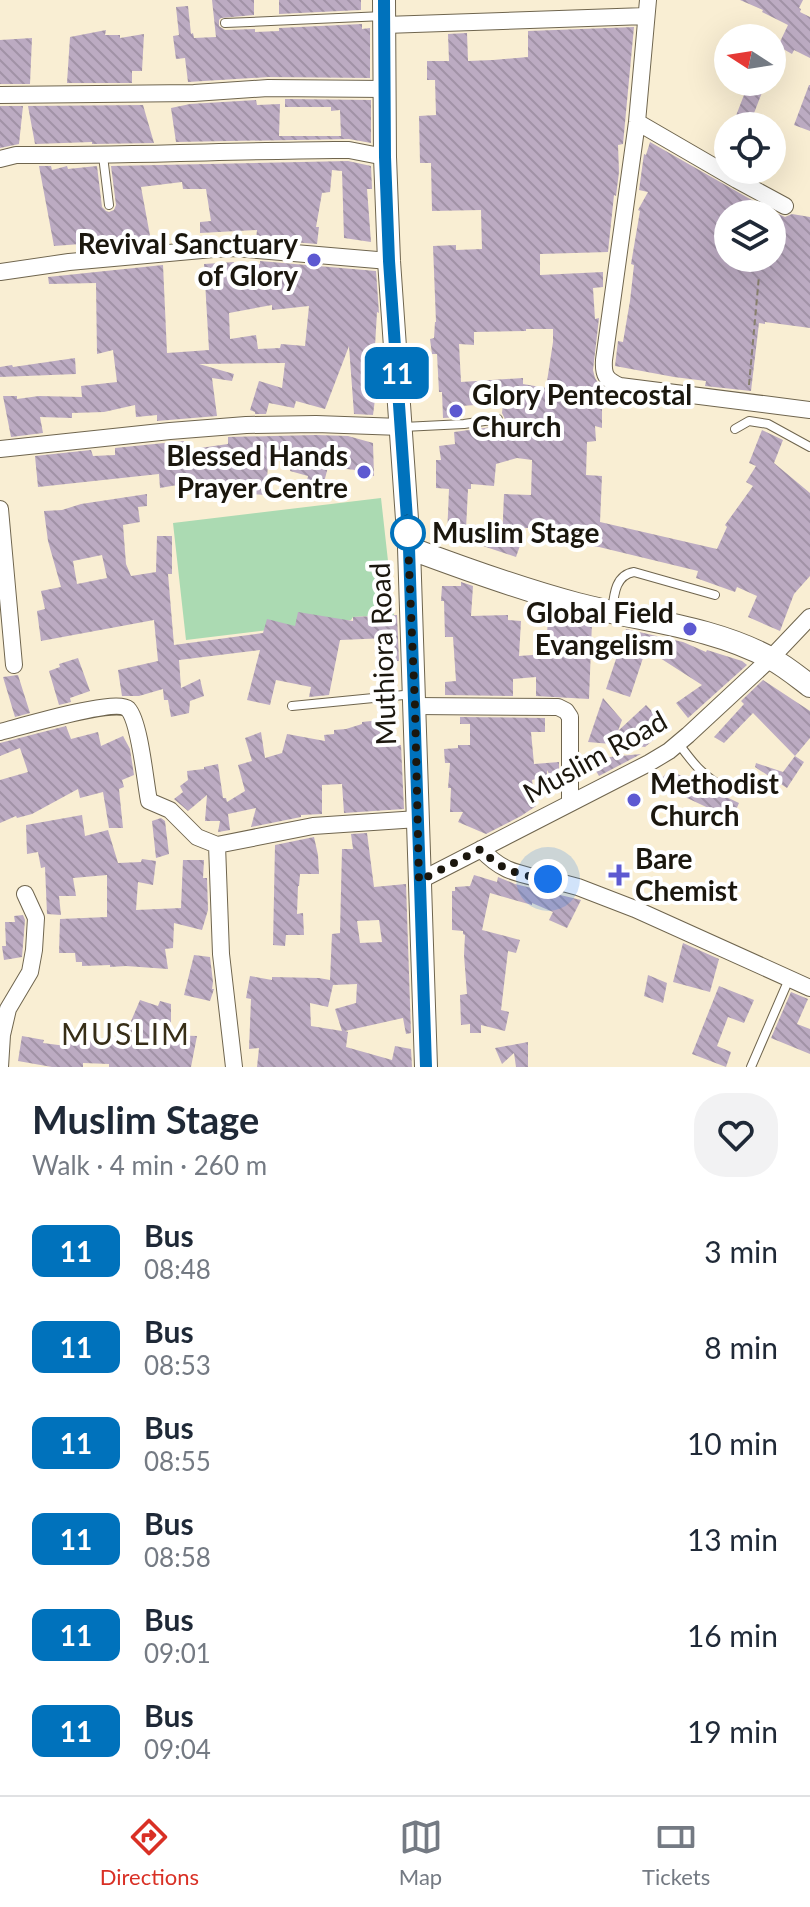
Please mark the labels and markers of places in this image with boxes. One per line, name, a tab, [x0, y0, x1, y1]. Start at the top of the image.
place label: Revival Sanctuary of Glory	[78, 226, 298, 292]
marker: Revival Sanctuary of Glory	[305, 251, 323, 269]
place label: Glory Pentecostal Church	[472, 377, 692, 443]
marker: Glory Pentecostal Church	[447, 402, 465, 420]
place label: Blessed Hands Prayer Centre	[166, 438, 348, 504]
marker: Blessed Hands Prayer Centre	[355, 463, 373, 481]
place label: Muslim Stage	[432, 515, 600, 549]
marker: Muslim Stage	[391, 516, 425, 550]
place label: Global Field Evangelism	[526, 595, 674, 661]
marker: Global Field Evangelism	[681, 620, 699, 638]
place label: Methodist Church	[650, 766, 779, 832]
marker: Methodist Church	[625, 791, 643, 809]
place label: Bare Chemist	[635, 841, 738, 907]
marker: Bare Chemist	[610, 866, 628, 884]

